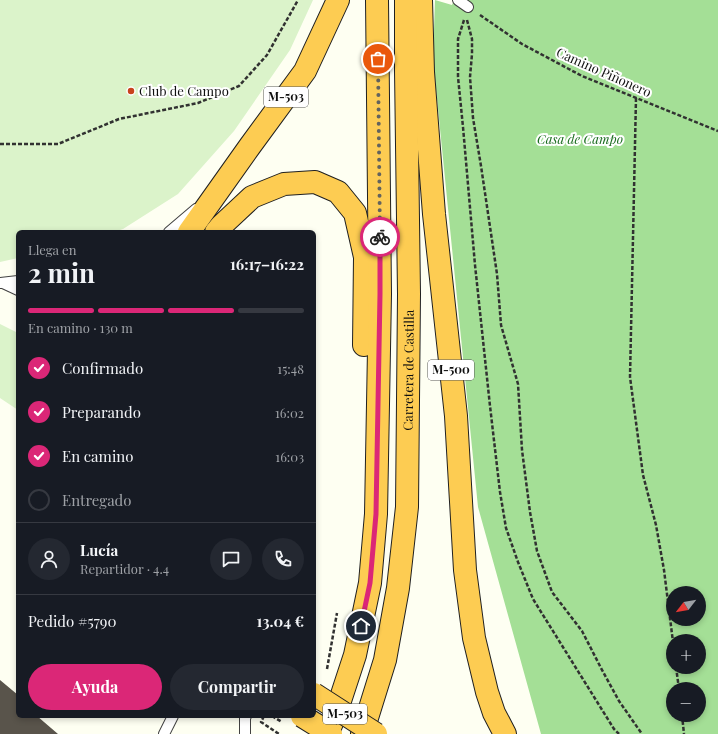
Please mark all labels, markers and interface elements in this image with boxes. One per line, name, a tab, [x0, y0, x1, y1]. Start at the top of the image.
pin	[361, 42, 395, 76]
street label: Camino Piñonero	[554, 43, 654, 100]
icon: bag	[367, 48, 389, 70]
place label: Club de Campo	[139, 82, 229, 99]
marker: Club de Campo	[126, 86, 136, 96]
road number: M-503	[264, 87, 308, 107]
park label: Casa de Campo	[537, 130, 623, 147]
courier	[360, 217, 400, 257]
icon: bike	[369, 226, 391, 248]
text: Llega en	[28, 241, 76, 258]
text: 16:17–16:22	[230, 254, 304, 274]
text: 2 min	[28, 255, 95, 290]
street label: Carretera de Castilla	[399, 309, 417, 431]
text: En camino · 130 m	[28, 319, 133, 336]
icon: check	[28, 357, 50, 379]
text: Confirmado	[62, 358, 143, 378]
text: 15:48	[277, 360, 304, 377]
road number: M-500	[428, 360, 474, 380]
icon: check	[28, 401, 50, 423]
text: Preparando	[62, 402, 141, 422]
text: 16:02	[275, 404, 304, 421]
icon: check	[28, 445, 50, 467]
text: En camino	[62, 446, 133, 466]
text: 16:03	[275, 448, 304, 465]
text: Entregado	[62, 490, 132, 510]
button: person	[28, 538, 70, 580]
button: chat	[210, 538, 252, 580]
button: phone	[262, 538, 304, 580]
text: Lucía	[80, 540, 118, 560]
text: Repartidor · 4.4	[80, 560, 169, 577]
north arrow	[666, 586, 706, 626]
map controls	[666, 586, 706, 722]
pin	[344, 609, 378, 643]
text: Pedido #5790	[28, 611, 117, 631]
text: 13.04 €	[257, 611, 304, 631]
icon: home	[350, 615, 372, 637]
button: +	[666, 634, 706, 674]
button: Ayuda	[28, 664, 162, 710]
button: Compartir	[170, 664, 304, 710]
button: −	[666, 682, 706, 722]
road number: M-503	[323, 704, 367, 724]

